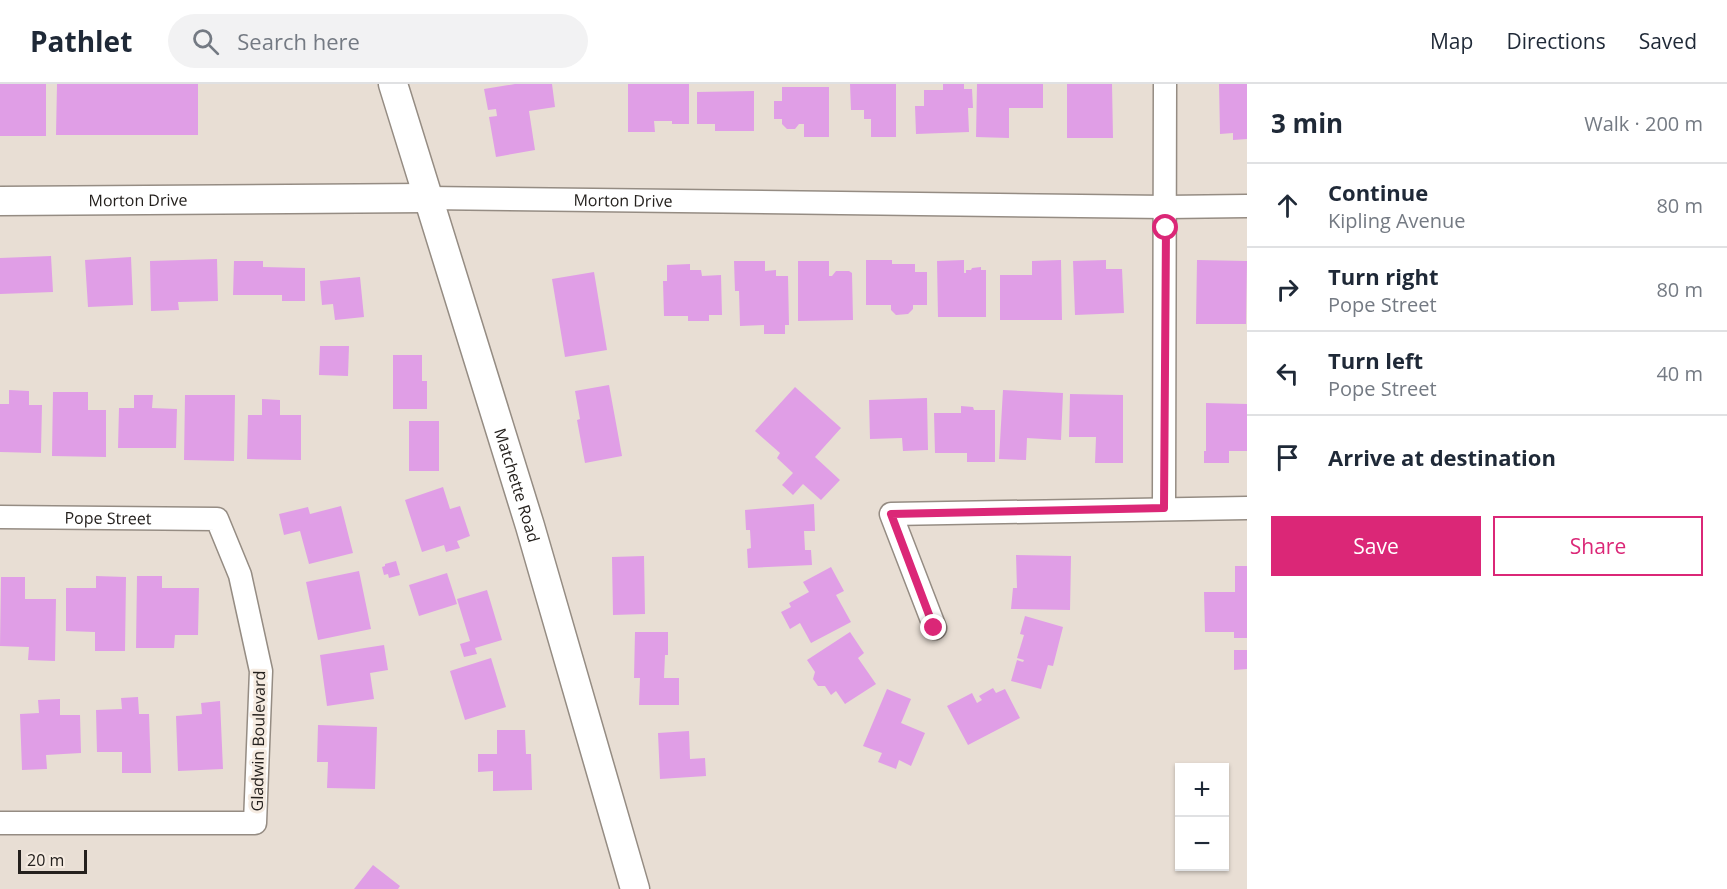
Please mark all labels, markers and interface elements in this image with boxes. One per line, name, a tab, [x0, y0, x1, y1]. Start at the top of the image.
search box	[168, 14, 588, 68]
text: Pathlet	[30, 22, 132, 60]
icon: search	[189, 25, 222, 58]
text: Search here	[237, 26, 360, 56]
text: Map	[1430, 27, 1473, 55]
text: Directions	[1506, 27, 1606, 55]
text: Saved	[1639, 27, 1697, 55]
text: 3 min	[1271, 105, 1343, 141]
text: Walk · 200 m	[1584, 110, 1703, 137]
text: Continue	[1328, 177, 1428, 207]
street label: Morton Drive	[88, 189, 188, 211]
street label: Morton Drive	[573, 189, 673, 212]
icon: ahead	[1271, 189, 1304, 222]
text: 80 m	[1656, 192, 1703, 219]
text: Kipling Avenue	[1328, 207, 1466, 234]
route start	[1152, 214, 1178, 240]
text: Turn right	[1328, 261, 1439, 291]
icon: right	[1271, 273, 1304, 306]
text: 80 m	[1656, 276, 1703, 303]
text: Pope Street	[1328, 291, 1437, 318]
text: Turn left	[1328, 345, 1423, 375]
icon: left	[1271, 357, 1304, 390]
text: 40 m	[1656, 360, 1703, 387]
text: Pope Street	[1328, 375, 1437, 402]
street label: Matchette Road	[489, 425, 545, 545]
icon: arrive	[1271, 441, 1304, 474]
text: Arrive at destination	[1328, 442, 1556, 472]
street label: Pope Street	[64, 507, 152, 529]
button: Save	[1271, 516, 1481, 576]
button: Share	[1493, 516, 1703, 576]
route end	[920, 614, 946, 640]
street label: Gladwin Boulevard	[246, 670, 270, 812]
map controls	[1175, 763, 1229, 871]
button: +	[1175, 763, 1229, 817]
button: −	[1175, 817, 1229, 871]
scale bar	[18, 847, 87, 874]
text: 20 m	[27, 849, 64, 871]

